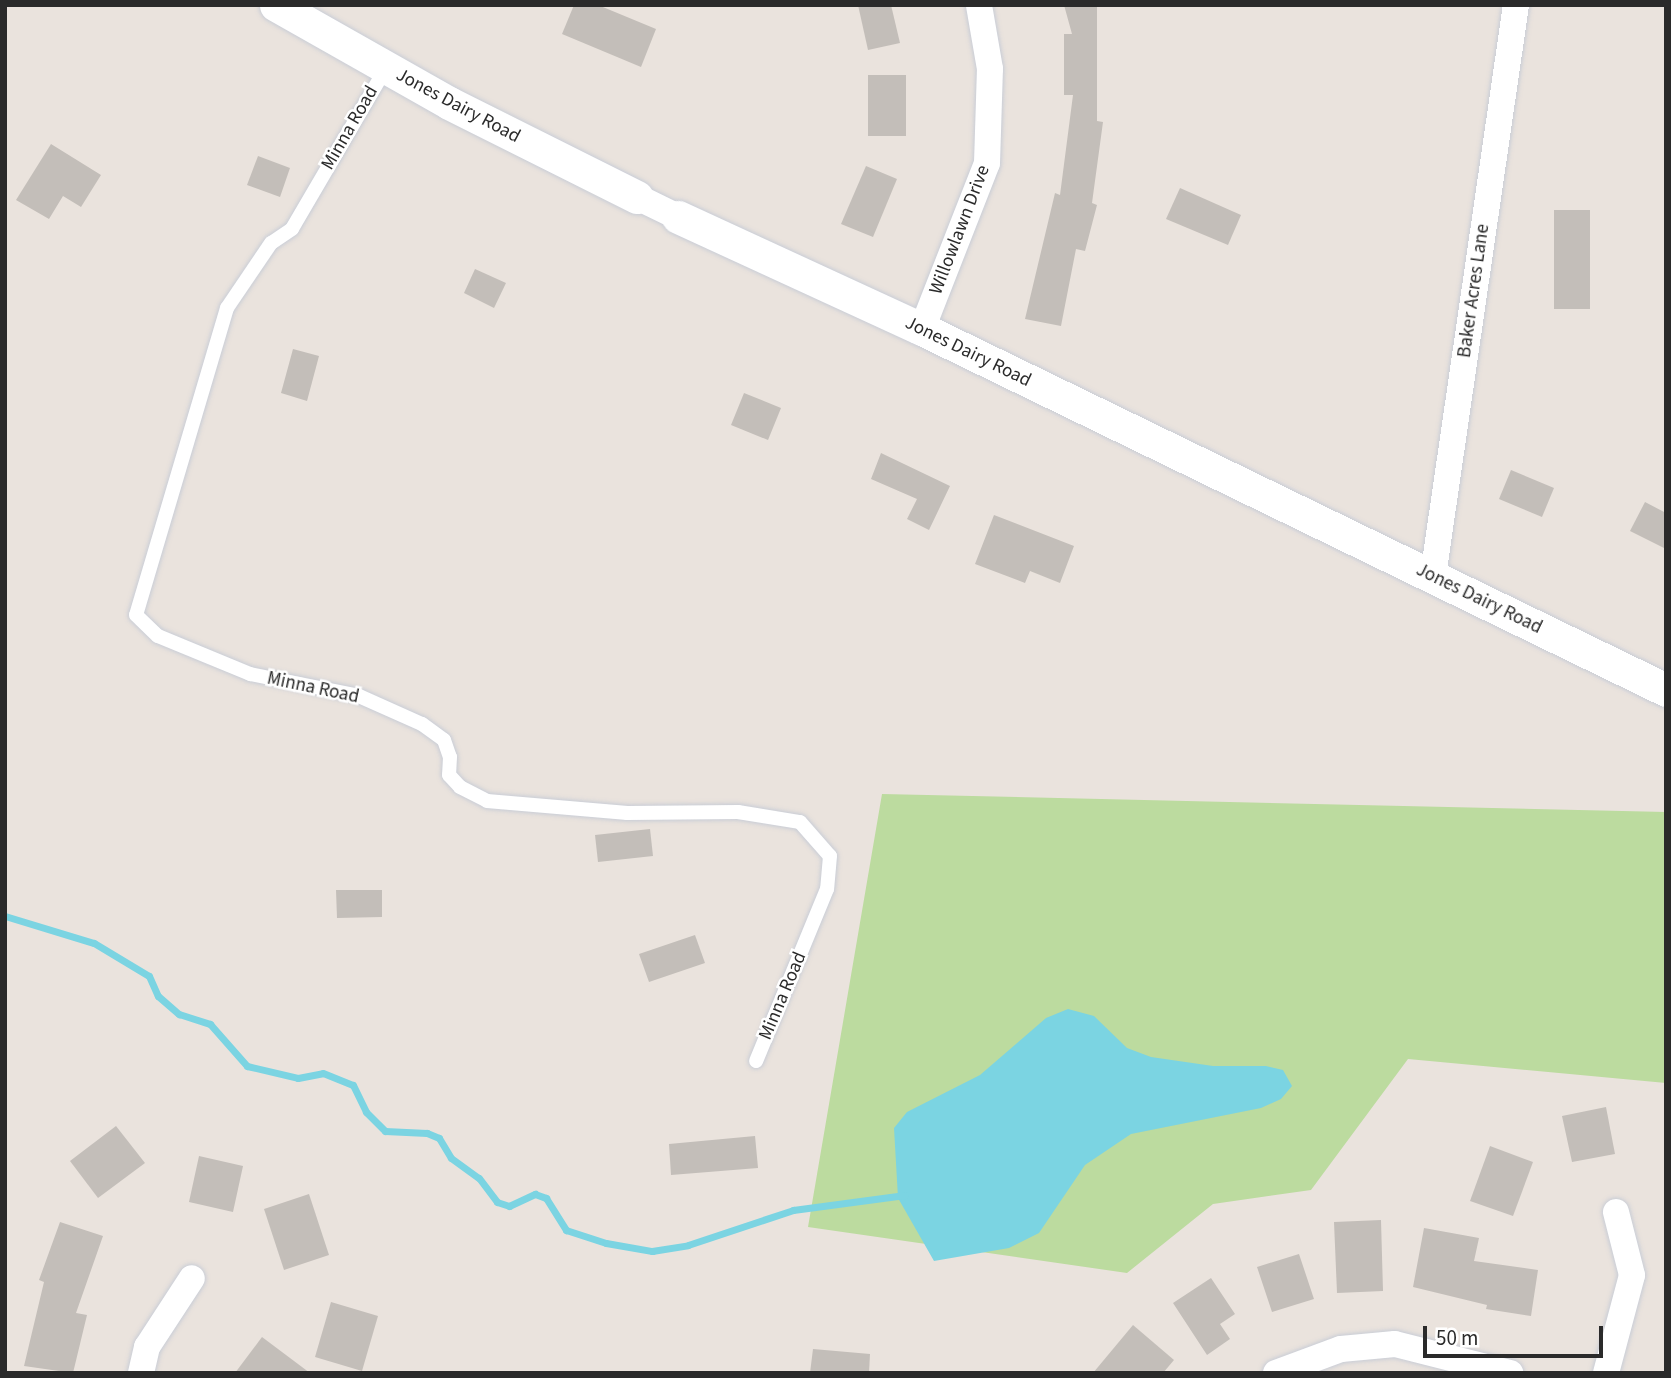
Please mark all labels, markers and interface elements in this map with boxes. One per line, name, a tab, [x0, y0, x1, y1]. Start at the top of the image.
street label: Jones Dairy Road	[392, 64, 524, 148]
street label: Minna Road	[317, 82, 383, 174]
street label: Willowlawn Drive	[925, 162, 995, 298]
street label: Baker Acres Lane	[1453, 223, 1495, 359]
street label: Jones Dairy Road	[901, 312, 1035, 392]
street label: Jones Dairy Road	[1412, 559, 1546, 639]
street label: Minna Road	[265, 667, 361, 709]
street label: Minna Road	[754, 949, 812, 1043]
scale bar	[1426, 1312, 1606, 1356]
text: 50 m	[1436, 1323, 1478, 1353]

